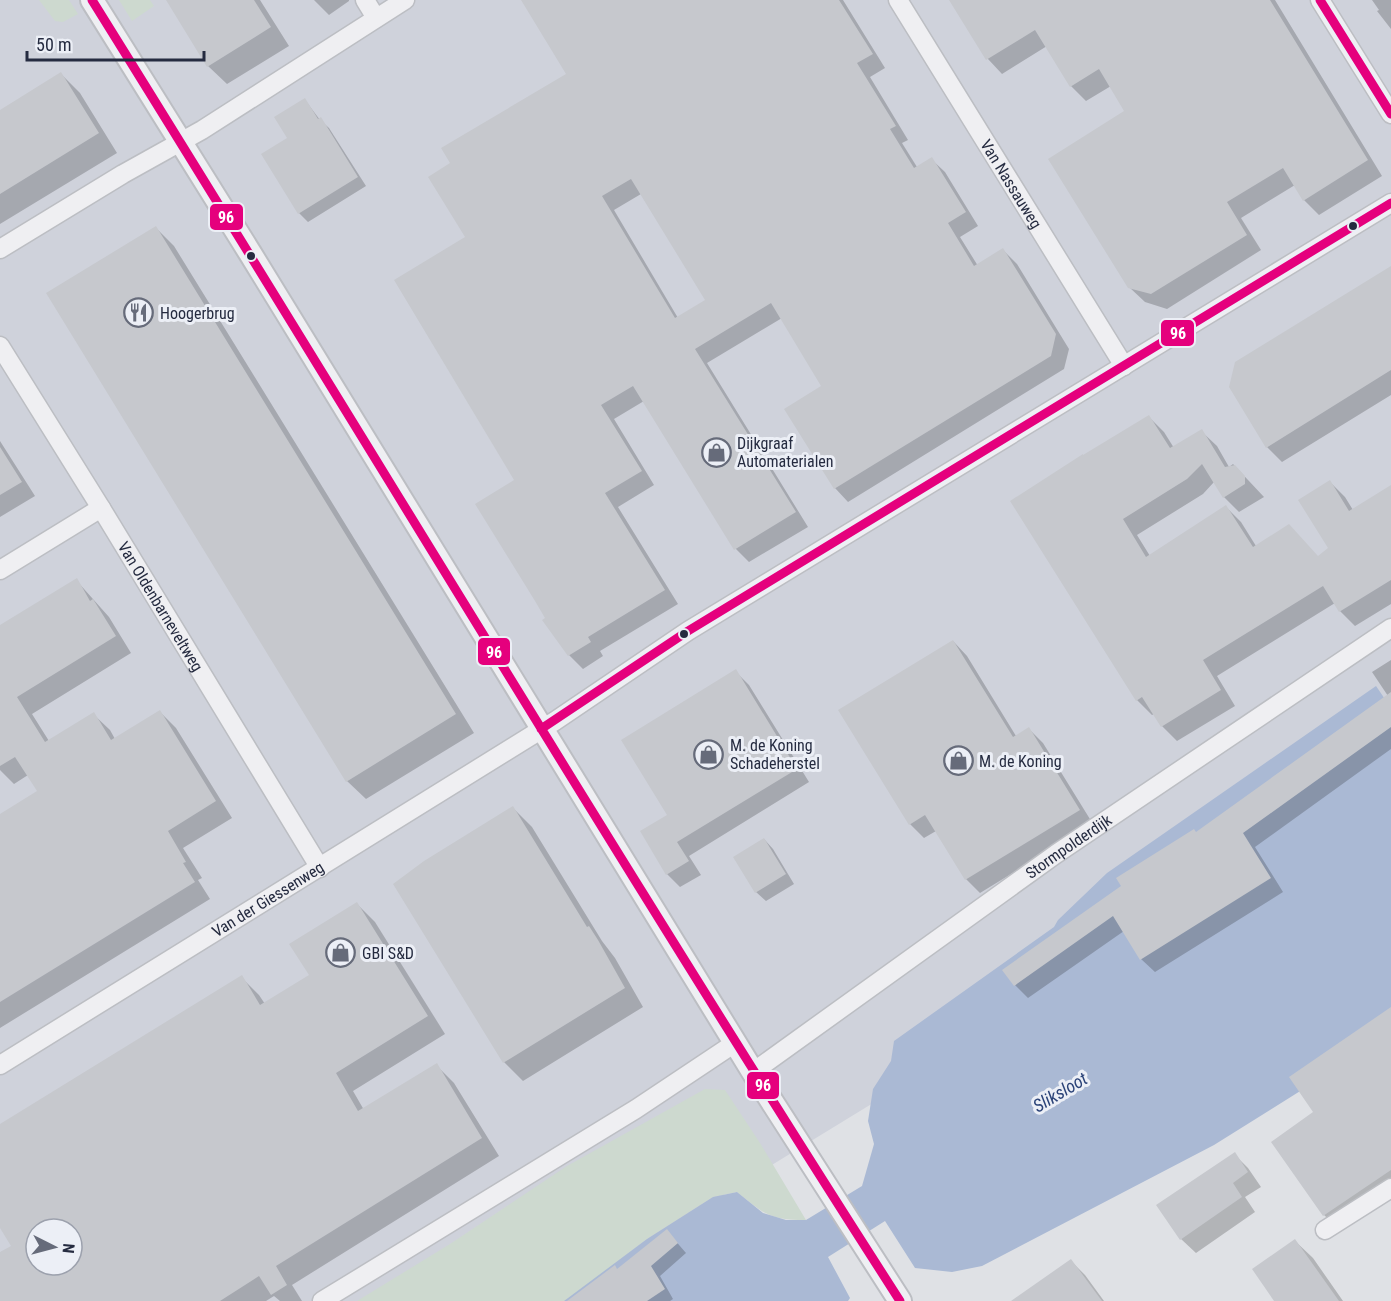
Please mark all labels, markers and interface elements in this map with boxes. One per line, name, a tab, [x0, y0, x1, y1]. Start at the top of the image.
scale bar	[27, 24, 204, 62]
text: 50 m	[36, 34, 71, 55]
street label: Van Nassauweg	[977, 136, 1046, 232]
line badge: 96	[209, 203, 244, 231]
text: 96	[218, 208, 234, 227]
unlabelled marker	[1347, 220, 1359, 232]
unlabelled marker	[245, 250, 257, 262]
restaurant icon: Hoogerbrug	[123, 297, 155, 329]
place label: Hoogerbrug	[160, 304, 235, 323]
line badge: 96	[1160, 319, 1195, 347]
text: 96	[1170, 324, 1186, 343]
place label: Dijkgraaf Automaterialen	[737, 434, 834, 471]
shop icon: Dijkgraaf Automaterialen	[700, 436, 732, 468]
street label: Van Oldenbarneveltweg	[114, 538, 207, 675]
unlabelled marker	[678, 628, 690, 640]
line badge: 96	[477, 637, 511, 666]
text: 96	[486, 643, 502, 662]
place label: M. de Koning Schadeherstel	[730, 736, 820, 773]
shop icon: M. de Koning Schadeherstel	[693, 738, 725, 770]
shop icon: M. de Koning	[942, 745, 974, 777]
place label: M. de Koning	[979, 752, 1062, 771]
street label: Stormpolderdijk	[1022, 809, 1116, 882]
street label: Van der Giessenweg	[208, 857, 327, 941]
shop icon: GBI S&D	[325, 937, 357, 969]
place label: GBI S&D	[362, 944, 414, 963]
water label: Sliksloot	[1029, 1067, 1092, 1116]
line badge: 96	[746, 1071, 780, 1100]
text: 96	[755, 1076, 771, 1095]
north arrow	[24, 1217, 84, 1277]
text: N	[58, 1243, 78, 1254]

